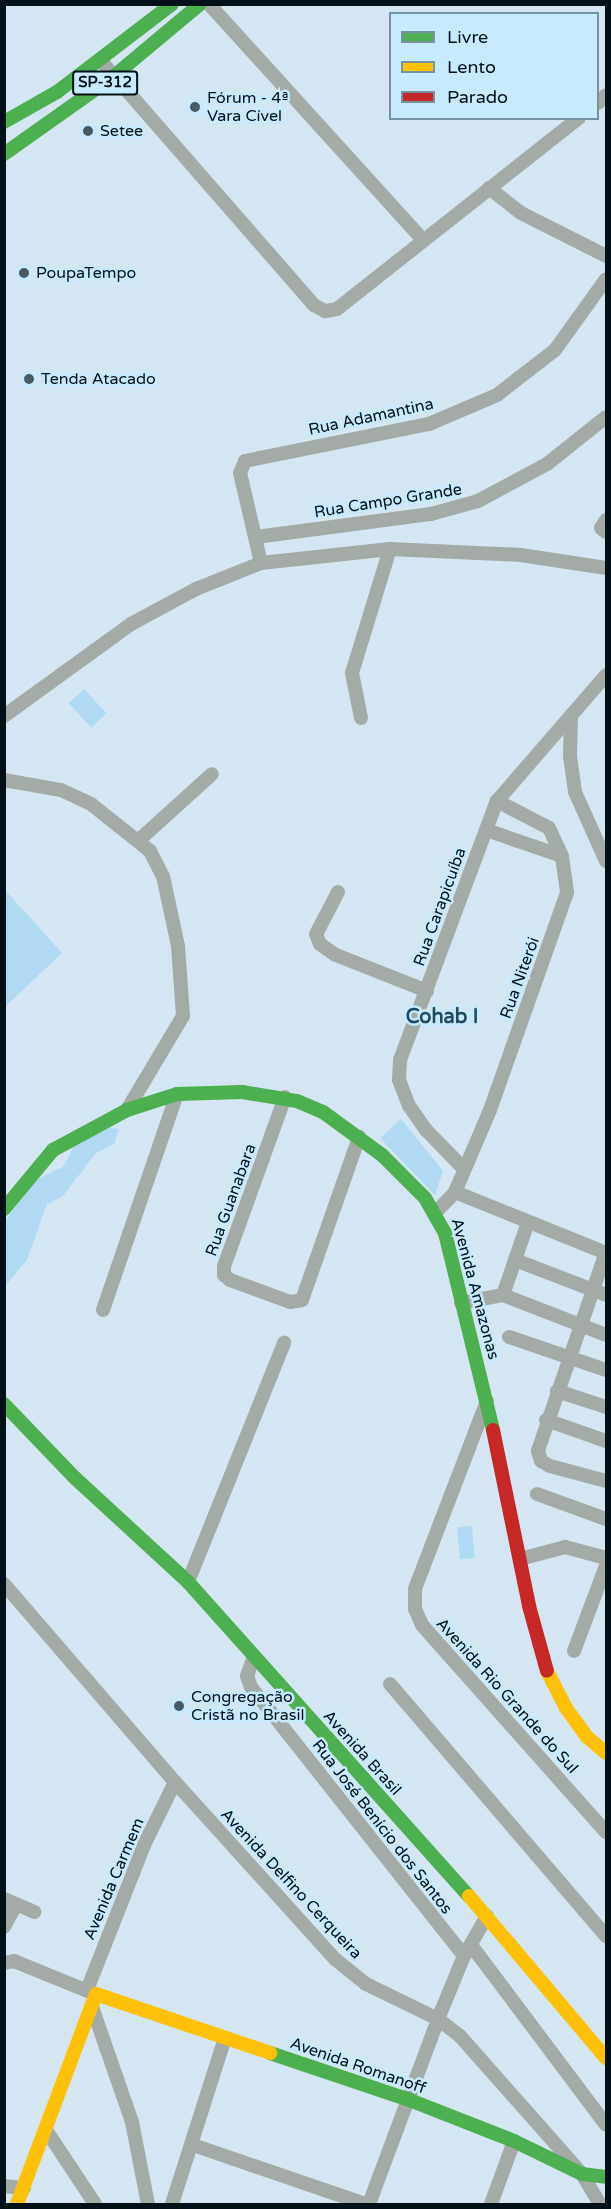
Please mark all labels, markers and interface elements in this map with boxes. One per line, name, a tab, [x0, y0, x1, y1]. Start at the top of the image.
legend	[389, 12, 599, 120]
text: Livre	[447, 26, 488, 48]
text: Lento	[447, 56, 496, 78]
road number: SP-312	[72, 71, 138, 95]
text: Parado	[447, 86, 508, 108]
place label: Fórum - 4ª Vara Cível	[207, 88, 289, 126]
marker: Fórum - 4ª Vara Cível	[188, 100, 202, 114]
place label: Setee	[100, 121, 143, 141]
marker: Setee	[81, 124, 95, 138]
place label: PoupaTempo	[36, 263, 136, 283]
marker: PoupaTempo	[17, 266, 31, 280]
place label: Tenda Atacado	[41, 369, 156, 389]
marker: Tenda Atacado	[22, 372, 36, 386]
street label: Rua Adamantina	[307, 394, 435, 440]
street label: Rua Campo Grande	[313, 480, 463, 522]
street label: Rua Carapicuíba	[410, 845, 470, 969]
street label: Rua Niterói	[496, 934, 544, 1022]
district label: Cohab I	[406, 1005, 478, 1029]
street label: Rua Guanabara	[202, 1141, 260, 1259]
street label: Avenida Amazonas	[447, 1216, 503, 1362]
street label: Avenida Rio Grande do Sul	[432, 1614, 582, 1778]
place label: Congregação Cristã no Brasil	[191, 1687, 304, 1725]
marker: Congregação Cristã no Brasil	[172, 1699, 186, 1713]
street label: Avenida Brasil	[319, 1707, 405, 1799]
street label: Rua José Benício dos Santos	[308, 1736, 456, 1918]
street label: Avenida Delfino Cerqueira	[216, 1805, 366, 1963]
street label: Avenida Carmem	[80, 1815, 148, 1943]
street label: Avenida Romanoff	[288, 2034, 428, 2098]

